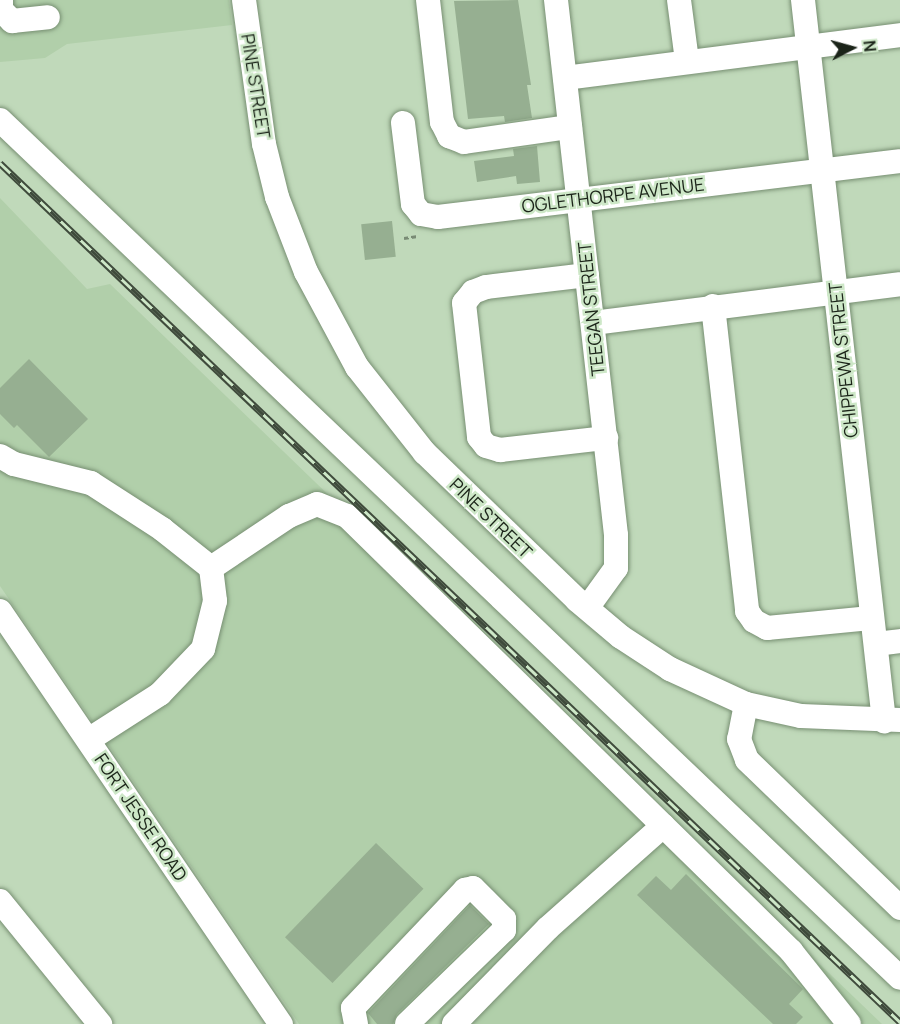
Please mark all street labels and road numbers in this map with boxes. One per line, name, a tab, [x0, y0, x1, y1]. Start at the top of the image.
street label: PINE STREET	[237, 32, 275, 140]
street label: OGLETHORPE AVENUE	[520, 173, 706, 217]
street label: TEEGAN STREET	[573, 241, 609, 377]
street label: CHIPPEWA STREET	[824, 281, 862, 439]
street label: PINE STREET	[445, 474, 537, 562]
street label: FORT JESSE ROAD	[90, 749, 192, 885]

